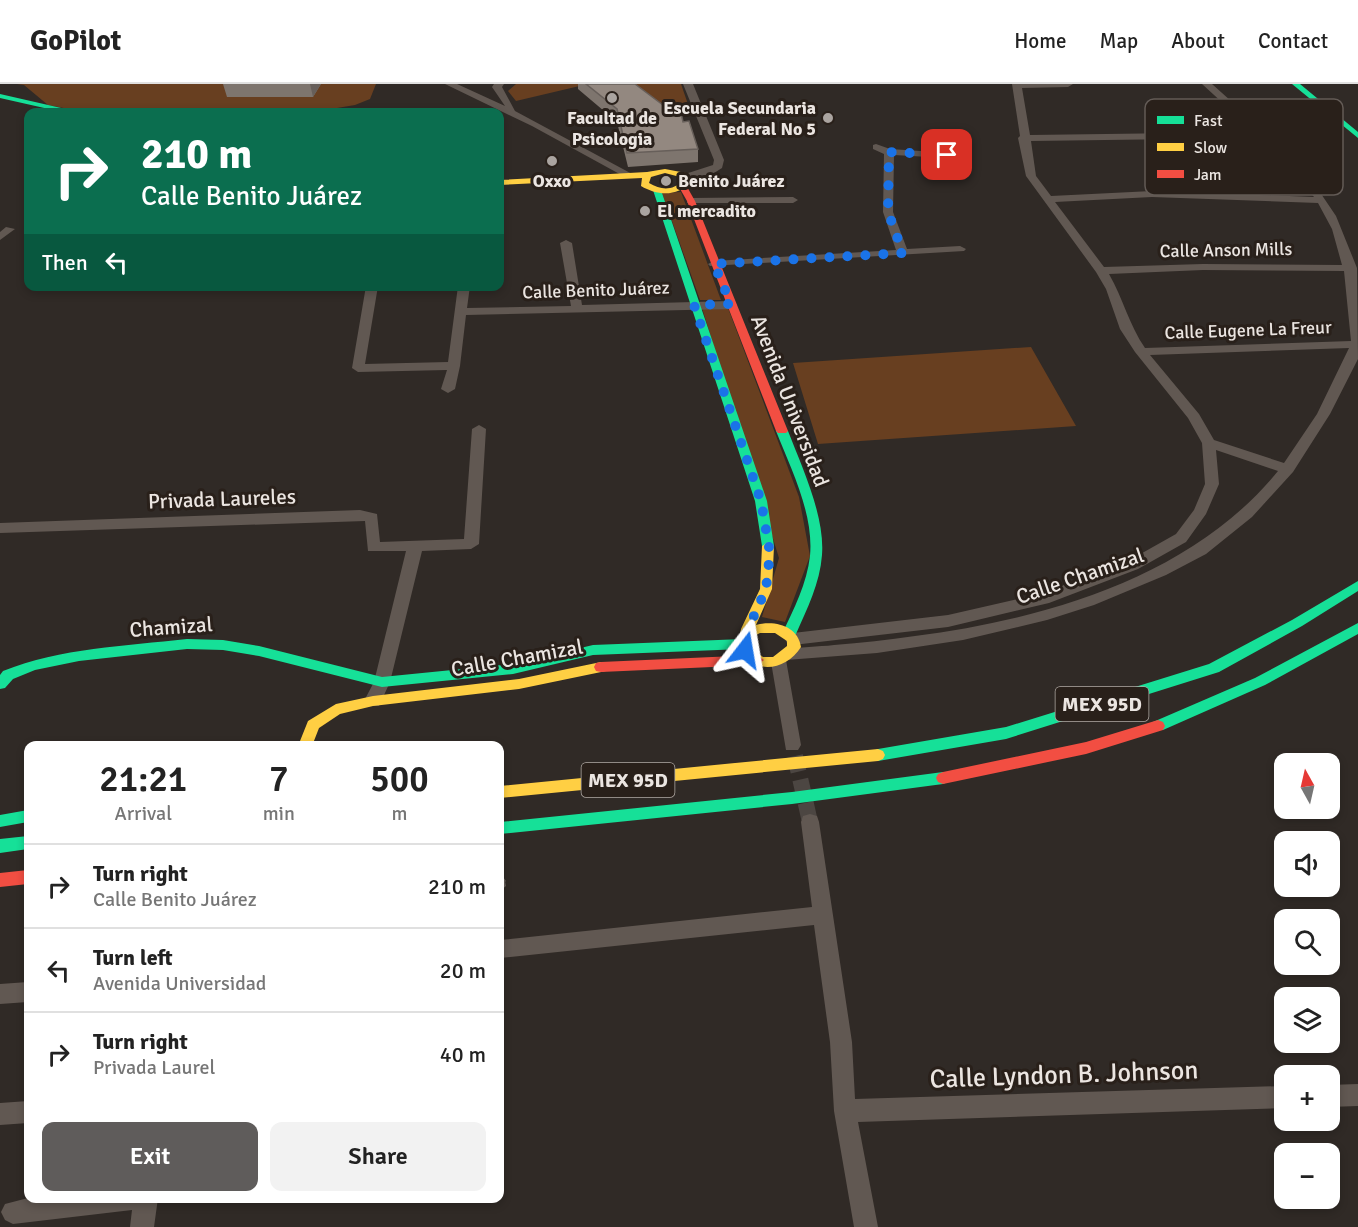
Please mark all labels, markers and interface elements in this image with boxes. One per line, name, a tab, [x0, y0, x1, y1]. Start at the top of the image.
text: GoPilot	[30, 24, 121, 58]
text: Home	[1014, 28, 1067, 54]
text: Map	[1100, 28, 1138, 54]
text: About	[1171, 28, 1225, 54]
text: Contact	[1258, 28, 1328, 54]
marker: Facultad de Psicologia	[605, 91, 619, 105]
place label: Escuela Secundaria Federal No 5	[663, 97, 816, 140]
legend	[1145, 99, 1343, 195]
place label: Facultad de Psicologia	[567, 107, 657, 150]
marker: Escuela Secundaria Federal No 5	[821, 111, 835, 125]
text: Fast	[1194, 111, 1223, 131]
text: 210 m	[141, 129, 252, 180]
pin	[921, 129, 972, 180]
icon: right	[42, 132, 120, 210]
icon: arrive	[930, 138, 963, 171]
text: Slow	[1194, 138, 1228, 158]
marker: Oxxo	[545, 154, 559, 168]
text: Jam	[1194, 165, 1222, 185]
place label: Oxxo	[533, 170, 571, 192]
place label: Benito Juárez	[678, 170, 785, 192]
marker: Benito Juárez	[659, 174, 673, 188]
text: Calle Benito Juárez	[141, 180, 362, 213]
place label: El mercadito	[657, 200, 756, 222]
marker: El mercadito	[638, 204, 652, 218]
street label: Calle Anson Mills	[1160, 238, 1293, 262]
icon: left	[100, 246, 133, 279]
text: Then	[42, 249, 88, 276]
street label: Calle Benito Juárez	[522, 276, 670, 304]
street label: Avenida Universidad	[745, 311, 835, 491]
street label: Calle Eugene La Freur	[1164, 316, 1332, 344]
street label: Privada Laureles	[148, 483, 296, 515]
street label: Calle Chamizal	[1013, 542, 1147, 610]
street label: Chamizal	[129, 611, 213, 643]
position arrow	[713, 618, 777, 682]
street label: Calle Chamizal	[449, 634, 585, 682]
road number: MEX 95D	[1056, 687, 1148, 721]
north arrow	[1274, 753, 1340, 819]
map controls	[1274, 753, 1340, 1209]
text: 21:21	[99, 757, 187, 802]
text: 7	[269, 757, 289, 802]
text: 500	[370, 757, 429, 802]
road number: MEX 95D	[582, 763, 674, 797]
text: Arrival	[115, 801, 172, 826]
text: min	[263, 801, 295, 826]
text: m	[391, 801, 407, 826]
button: sound	[1274, 831, 1340, 897]
text: Turn right	[93, 860, 188, 887]
icon: right	[42, 870, 75, 903]
text: 210 m	[428, 873, 486, 900]
text: Calle Benito Juárez	[93, 887, 257, 912]
button: search	[1274, 909, 1340, 975]
text: Turn left	[93, 944, 173, 971]
icon: left	[42, 954, 75, 987]
text: 20 m	[440, 957, 486, 984]
text: Avenida Universidad	[93, 971, 266, 996]
button: layers	[1274, 987, 1340, 1053]
text: Turn right	[93, 1028, 188, 1055]
icon: right	[42, 1038, 75, 1071]
text: 40 m	[440, 1041, 486, 1068]
street label: Calle Lyndon B. Johnson	[929, 1054, 1199, 1096]
text: Privada Laurel	[93, 1055, 215, 1080]
button: +	[1274, 1065, 1340, 1131]
button: Exit	[42, 1122, 258, 1191]
button: Share	[270, 1122, 486, 1191]
button: −	[1274, 1143, 1340, 1209]

